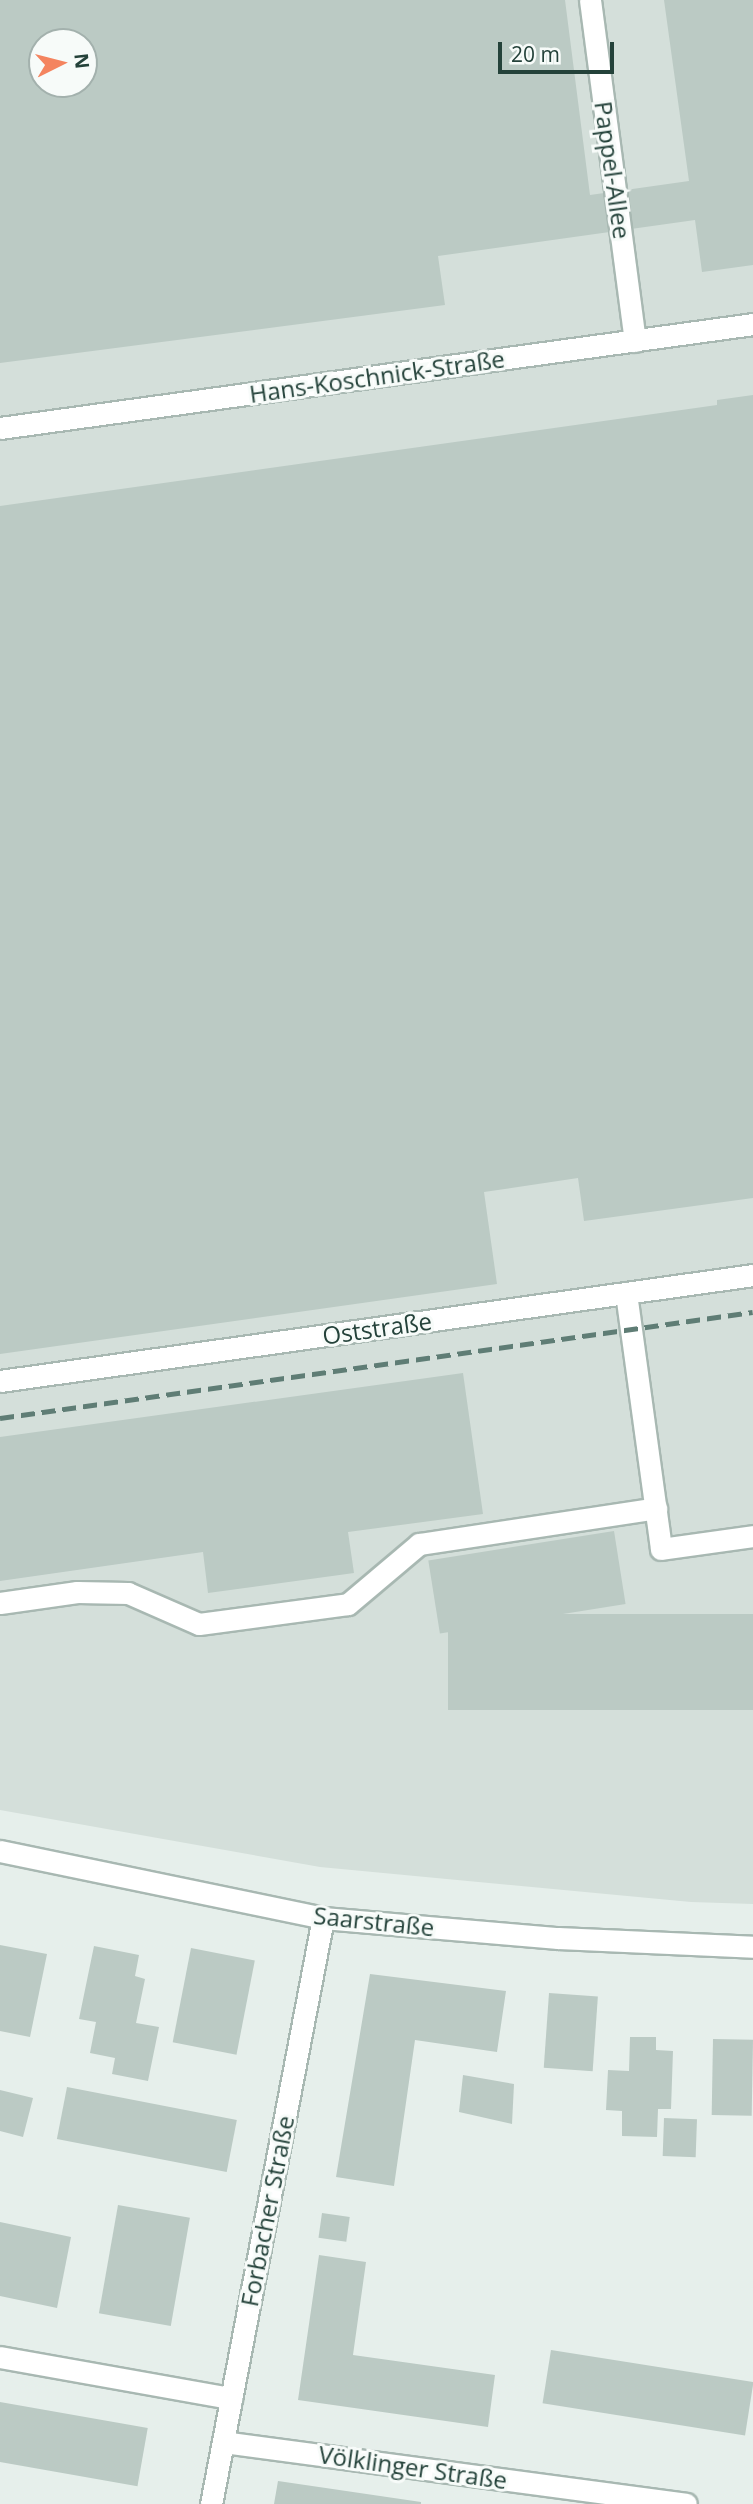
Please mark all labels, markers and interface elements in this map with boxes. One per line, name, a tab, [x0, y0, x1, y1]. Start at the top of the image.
north arrow	[28, 28, 98, 98]
scale bar	[501, 28, 616, 72]
text: 20 m	[511, 40, 560, 68]
text: N	[68, 52, 96, 70]
street label: Pappel-Allee	[589, 99, 637, 241]
street label: Hans-Koschnick-Straße	[247, 344, 507, 408]
street label: Oststraße	[320, 1306, 434, 1350]
street label: Saarstraße	[312, 1900, 436, 1942]
street label: Forbacher Straße	[234, 2113, 300, 2309]
street label: Völklinger Straße	[317, 2440, 509, 2494]

